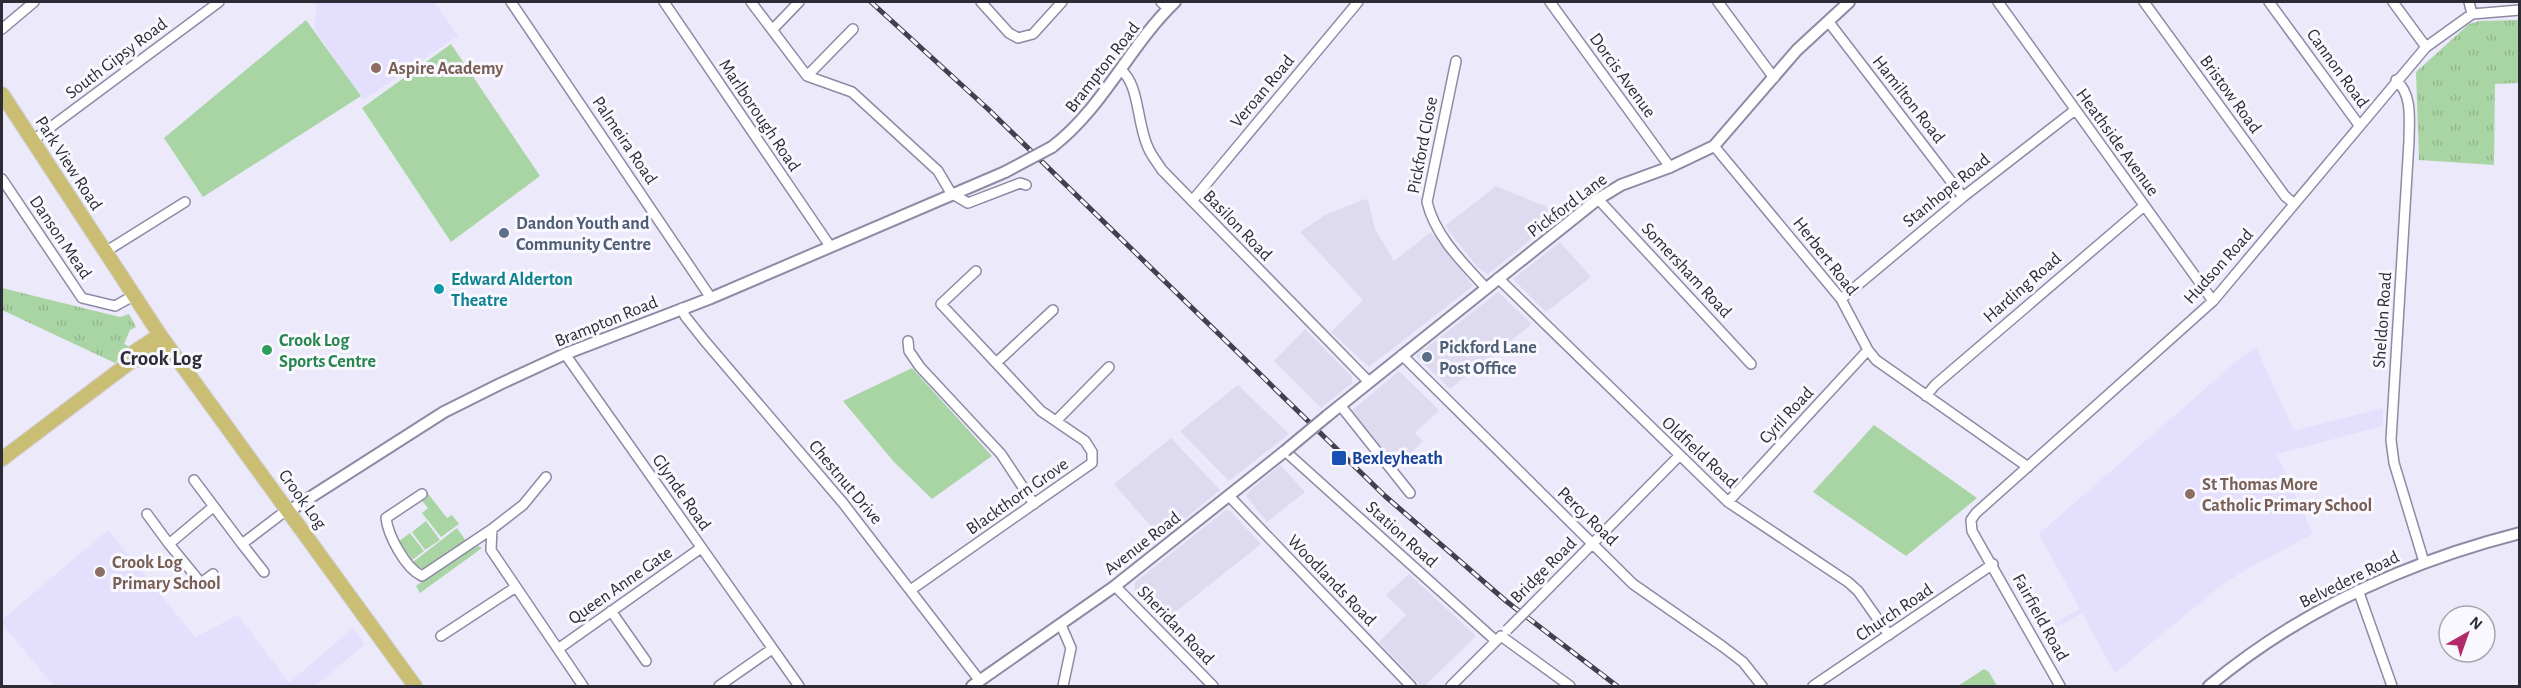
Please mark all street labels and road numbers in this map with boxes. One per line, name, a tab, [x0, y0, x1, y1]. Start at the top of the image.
street label: South Gipsy Road	[63, 15, 171, 103]
street label: Brampton Road	[1062, 19, 1143, 116]
street label: Cannon Road	[2303, 26, 2372, 111]
street label: Dorcis Avenue	[1586, 30, 1659, 121]
street label: Veroan Road	[1227, 52, 1298, 131]
street label: Bristow Road	[2196, 52, 2264, 137]
street label: Hamilton Road	[1869, 53, 1948, 147]
street label: Marlborough Road	[715, 56, 803, 175]
street label: Heathside Avenue	[2072, 86, 2162, 200]
street label: Palmeira Road	[588, 93, 660, 188]
street label: Pickford Close	[1405, 95, 1441, 195]
street label: Park View Road	[31, 113, 105, 214]
street label: Stanhope Road	[1900, 150, 1994, 231]
street label: Pickford Lane	[1525, 170, 1611, 241]
street label: Basilon Road	[1199, 187, 1275, 264]
street label: Danson Mead	[26, 193, 95, 283]
street label: Herbert Road	[1789, 214, 1861, 299]
street label: Somersham Road	[1638, 220, 1735, 322]
street label: Hudson Road	[2181, 226, 2257, 308]
street label: Harding Road	[1980, 249, 2065, 326]
street label: Sheldon Road	[2371, 271, 2395, 369]
street label: Brampton Road	[552, 293, 660, 351]
street label: Cyril Road	[1756, 384, 1817, 448]
street label: Oldfield Road	[1658, 413, 1741, 492]
street label: Chestnut Drive	[805, 437, 886, 528]
street label: Glynde Road	[648, 451, 714, 534]
street label: Blackthorn Grove	[963, 455, 1072, 539]
street label: Crook Log	[275, 467, 330, 533]
street label: Percy Road	[1554, 484, 1621, 550]
street label: Station Road	[1362, 498, 1441, 571]
street label: Avenue Road	[1101, 509, 1184, 579]
street label: Woodlands Road	[1284, 532, 1379, 630]
street label: Bridge Road	[1507, 534, 1580, 607]
street label: Queen Anne Gate	[565, 543, 676, 628]
street label: Belvedere Road	[2297, 548, 2402, 612]
street label: Fairfield Road	[2009, 571, 2071, 664]
street label: Church Road	[1853, 581, 1936, 645]
street label: Sheridan Road	[1133, 583, 1217, 669]

